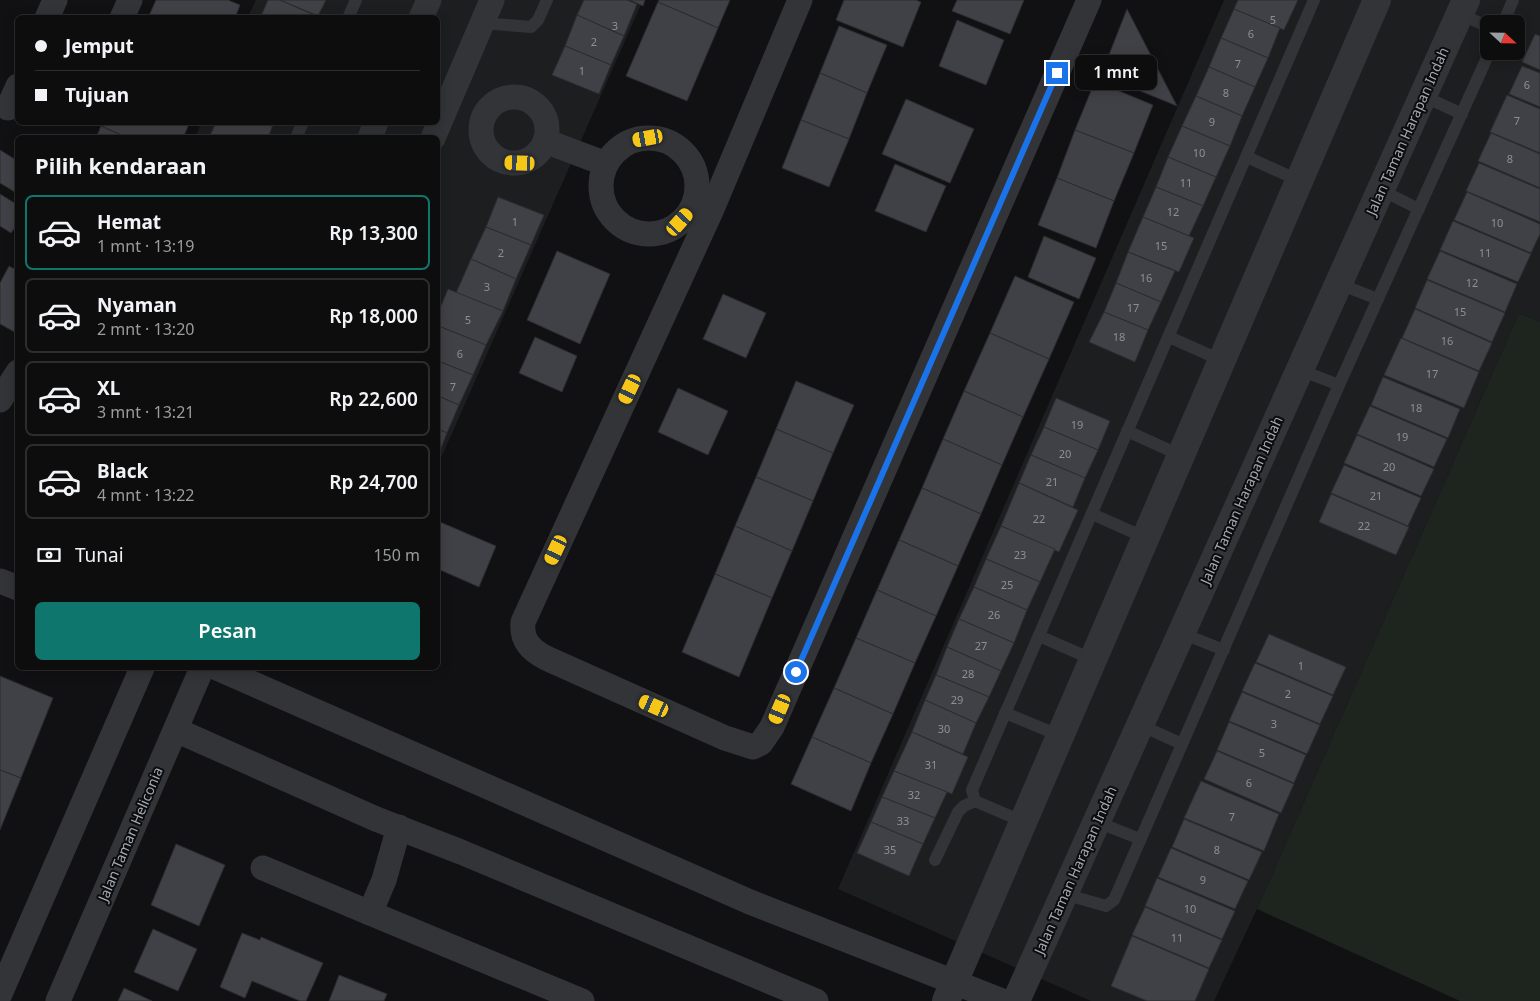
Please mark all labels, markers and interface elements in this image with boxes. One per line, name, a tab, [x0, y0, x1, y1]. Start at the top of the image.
house number: 5	[1270, 12, 1276, 27]
north arrow	[1480, 15, 1525, 60]
map controls	[1480, 15, 1525, 60]
house number: 3	[612, 18, 618, 33]
house number: 6	[1248, 26, 1254, 41]
text: Jemput	[65, 33, 134, 59]
house number: 2	[591, 34, 597, 49]
street label: Jalan Taman Harapan Indah	[1360, 44, 1453, 220]
callout: 1 mnt	[1074, 56, 1157, 90]
house number: 7	[1235, 56, 1241, 71]
text: 1 mnt	[1093, 61, 1139, 83]
route end	[1046, 62, 1068, 84]
house number: 1	[579, 63, 585, 78]
house number: 6	[1524, 77, 1530, 92]
text: Tujuan	[65, 82, 129, 108]
house number: 8	[1223, 85, 1229, 100]
house number: 7	[1514, 113, 1520, 128]
house number: 9	[1209, 114, 1215, 129]
car	[631, 128, 664, 148]
house number: 10	[1193, 145, 1205, 160]
text: Pilih kendaraan	[35, 150, 207, 180]
house number: 8	[1507, 151, 1513, 166]
car	[504, 155, 535, 171]
house number: 11	[1180, 175, 1192, 190]
house number: 12	[1167, 204, 1179, 219]
car	[664, 206, 695, 238]
text: Hemat	[97, 209, 161, 235]
icon: car	[37, 210, 82, 255]
house number: 1	[512, 214, 518, 229]
house number: 10	[1491, 215, 1503, 230]
text: Rp 13,300	[329, 220, 418, 246]
text: 1 mnt · 13:19	[97, 235, 194, 257]
house number: 15	[1155, 238, 1167, 253]
house number: 2	[498, 245, 504, 260]
house number: 11	[1479, 245, 1491, 260]
house number: 16	[1140, 270, 1152, 285]
house number: 12	[1466, 275, 1478, 290]
house number: 3	[484, 279, 490, 294]
text: Nyaman	[97, 292, 177, 318]
icon: car	[37, 293, 82, 338]
house number: 17	[1127, 300, 1139, 315]
text: Rp 18,000	[329, 303, 418, 329]
house number: 15	[1454, 304, 1466, 319]
house number: 5	[465, 312, 471, 327]
text: 2 mnt · 13:20	[97, 318, 194, 340]
house number: 18	[1113, 329, 1125, 344]
house number: 16	[1441, 333, 1453, 348]
house number: 6	[457, 346, 463, 361]
house number: 17	[1426, 366, 1438, 381]
car	[616, 372, 643, 406]
text: XL	[97, 375, 120, 401]
icon: car	[37, 376, 82, 421]
house number: 7	[450, 379, 456, 394]
text: Rp 22,600	[329, 386, 418, 412]
house number: 18	[1410, 400, 1422, 415]
text: 3 mnt · 13:21	[97, 401, 194, 423]
street label: Jalan Taman Harapan Indah	[1194, 413, 1287, 589]
house number: 19	[1071, 417, 1083, 432]
house number: 19	[1396, 429, 1408, 444]
house number: 20	[1059, 446, 1071, 461]
text: Black	[97, 458, 148, 484]
icon: car	[37, 459, 82, 504]
house number: 20	[1383, 459, 1395, 474]
text: Rp 24,700	[329, 469, 418, 495]
house number: 21	[1046, 474, 1058, 489]
text: 4 mnt · 13:22	[97, 484, 194, 506]
house number: 21	[1370, 488, 1382, 503]
house number: 22	[1033, 511, 1045, 526]
house number: 22	[1358, 518, 1370, 533]
car	[542, 533, 569, 567]
icon: cash	[35, 541, 63, 569]
text: Tunai	[75, 542, 124, 568]
text: 150 m	[373, 544, 420, 566]
house number: 23	[1014, 547, 1026, 562]
house number: 25	[1001, 577, 1013, 592]
button: Pesan	[35, 602, 420, 660]
house number: 26	[988, 607, 1000, 622]
house number: 27	[975, 638, 987, 653]
house number: 1	[1298, 658, 1304, 673]
route start	[785, 661, 807, 683]
house number: 28	[962, 666, 974, 681]
house number: 2	[1285, 686, 1291, 701]
car	[767, 692, 792, 726]
house number: 29	[951, 692, 963, 707]
car	[637, 693, 670, 719]
house number: 3	[1271, 716, 1277, 731]
house number: 30	[938, 721, 950, 736]
house number: 5	[1259, 745, 1265, 760]
house number: 31	[925, 757, 937, 772]
street label: Jalan Taman Heliconia	[92, 764, 167, 906]
house number: 6	[1246, 775, 1252, 790]
street label: Jalan Taman Harapan Indah	[1028, 783, 1121, 959]
house number: 32	[908, 787, 920, 802]
house number: 7	[1229, 809, 1235, 824]
house number: 33	[897, 813, 909, 828]
house number: 35	[884, 842, 896, 857]
house number: 8	[1214, 842, 1220, 857]
house number: 9	[1200, 872, 1206, 887]
house number: 10	[1184, 901, 1196, 916]
house number: 11	[1171, 930, 1183, 945]

